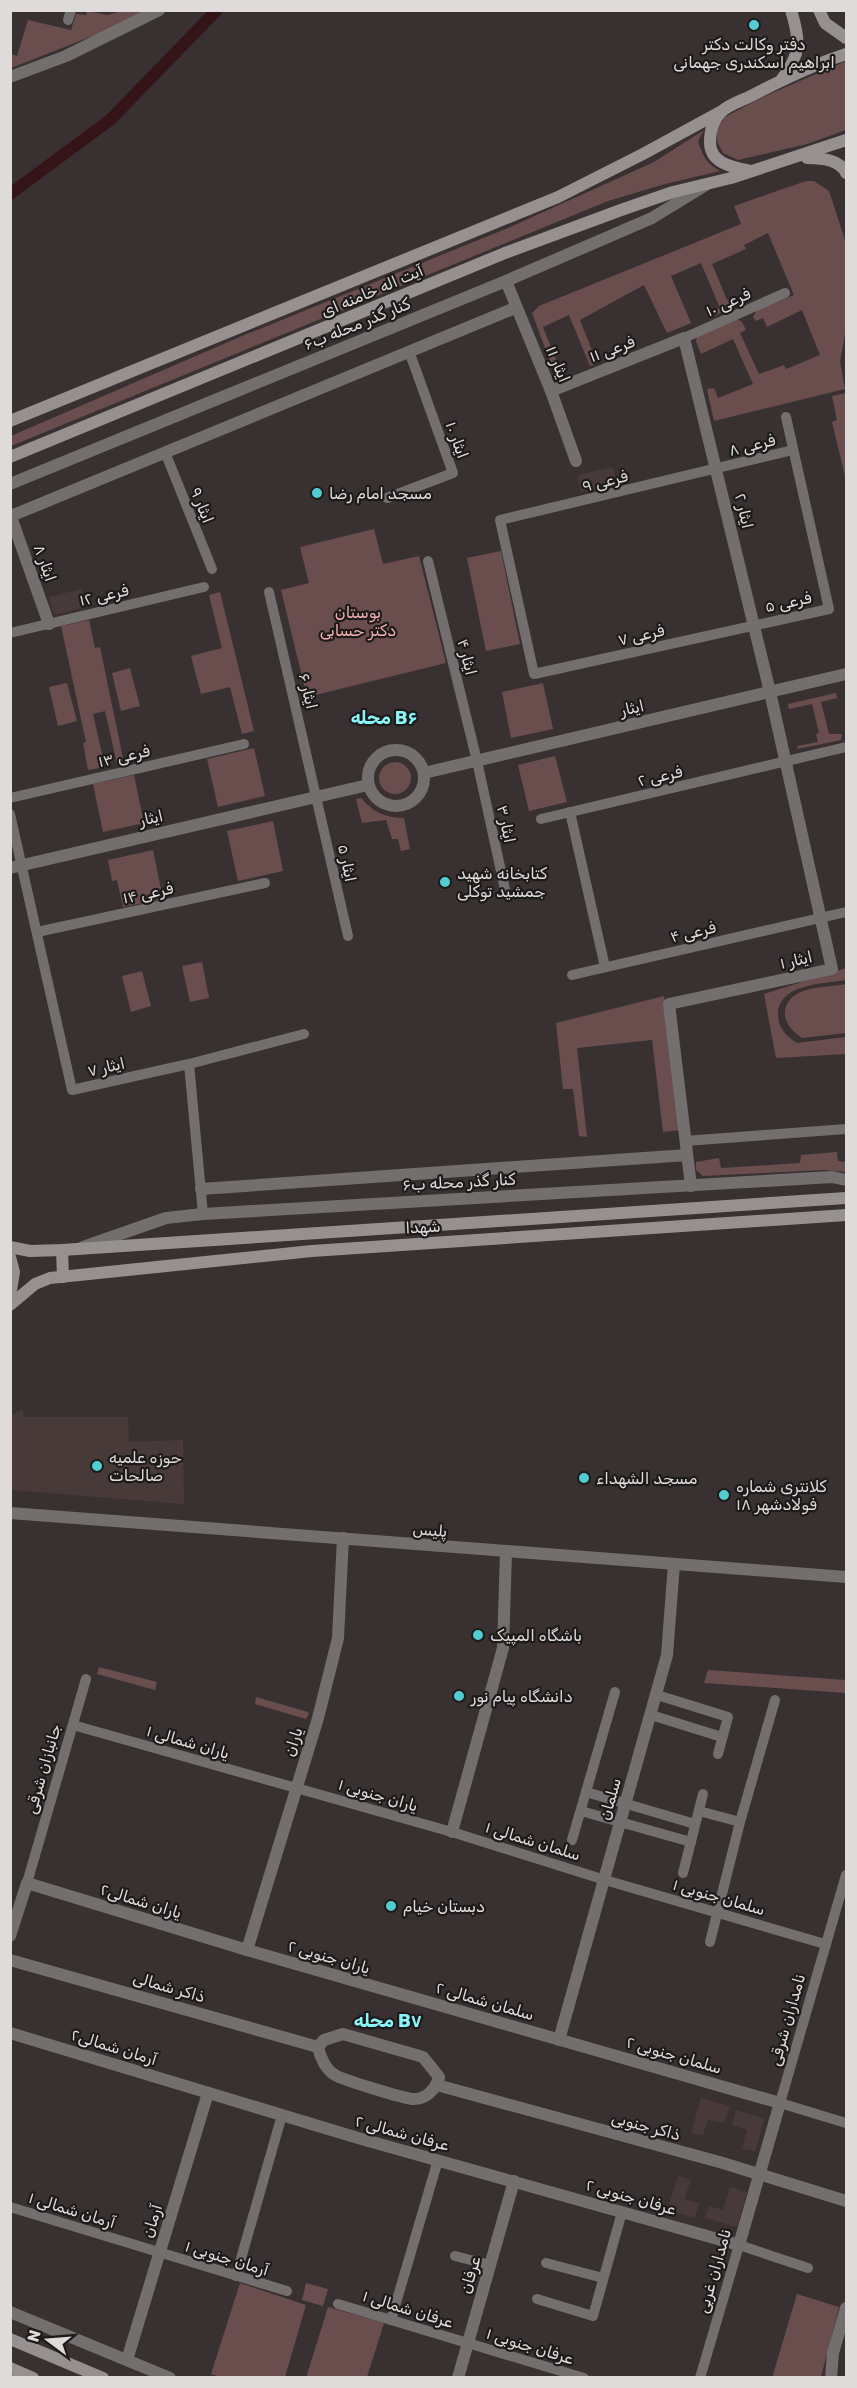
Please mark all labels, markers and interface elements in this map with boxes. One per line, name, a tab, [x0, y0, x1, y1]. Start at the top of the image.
marker: دفتر وکالت دکتر ابراهیم اسکندری جهمانی	[747, 18, 761, 32]
place label: دفتر وکالت دکتر ابراهیم اسکندری جهمانی	[673, 35, 835, 73]
street label: آیت اله خامنه ای	[318, 261, 426, 321]
street label: فرعی ۱۰	[703, 284, 754, 321]
street label: کنار گذر محله ب۶	[301, 294, 414, 355]
street label: فرعی ۱۱	[587, 332, 638, 367]
street label: ایثار ۱۱	[541, 343, 574, 385]
street label: ایثار ۱۰	[441, 419, 472, 461]
street label: فرعی ۸	[727, 430, 778, 461]
street label: فرعی ۹	[580, 466, 631, 497]
street label: ایثار ۹	[185, 484, 218, 526]
place label: مسجد امام رضا	[329, 484, 432, 504]
marker: مسجد امام رضا	[310, 486, 324, 500]
street label: ایثار ۲	[730, 491, 757, 531]
street label: ایثار ۸	[29, 542, 60, 584]
street label: فرعی ۱۲	[77, 580, 131, 611]
street label: فرعی ۵	[763, 588, 814, 617]
park label: بوستان دکتر حسابی	[320, 603, 396, 641]
street label: فرعی ۷	[616, 620, 667, 651]
street label: ایثار ۴	[452, 637, 481, 677]
street label: ایثار ۶	[294, 671, 321, 711]
street label: ایثار	[617, 696, 646, 721]
district label: محله B۶	[351, 707, 417, 729]
street label: فرعی ۱۳	[96, 741, 152, 772]
street label: فرعی ۲	[636, 762, 685, 791]
street label: ایثار ۳	[492, 803, 519, 845]
street label: ایثار	[136, 806, 165, 831]
street label: ایثار ۵	[333, 842, 360, 884]
place label: کتابخانه شهید جمشید توکلی	[457, 864, 548, 902]
marker: کتابخانه شهید جمشید توکلی	[438, 875, 452, 889]
street label: فرعی ۱۴	[121, 878, 176, 909]
street label: فرعی ۴	[668, 917, 718, 947]
street label: ایثار ۱	[778, 947, 814, 974]
street label: ایثار ۷	[85, 1053, 127, 1082]
street label: کنار گذر محله ب۶	[402, 1170, 517, 1195]
street label: شهدا	[405, 1217, 441, 1238]
place label: حوزه علمیه صالحات	[109, 1448, 182, 1485]
marker: حوزه علمیه صالحات	[90, 1459, 104, 1473]
place label: مسجد الشهداء	[596, 1469, 698, 1489]
marker: مسجد الشهداء	[577, 1471, 591, 1485]
place label: کلانتری شماره ۱۸ فولادشهر	[736, 1477, 827, 1515]
marker: کلانتری شماره ۱۸ فولادشهر	[717, 1488, 731, 1502]
street label: پلیس	[412, 1519, 448, 1542]
place label: باشگاه المپیک	[490, 1626, 582, 1646]
marker: باشگاه المپیک	[471, 1628, 485, 1642]
place label: دانشگاه پیام نور	[470, 1687, 573, 1707]
marker: دانشگاه پیام نور	[452, 1689, 466, 1703]
street label: یاران شمالی ۱	[144, 1721, 232, 1764]
street label: جانبازان شرقی	[21, 1722, 66, 1816]
street label: یاران	[279, 1725, 308, 1759]
street label: یاران جنوبی ۱	[336, 1775, 420, 1816]
street label: سلمان	[595, 1776, 625, 1822]
street label: سلمان شمالی ۱	[483, 1817, 583, 1865]
street label: سلمان جنوبی ۱	[670, 1875, 767, 1920]
street label: یاران شمالی۲	[98, 1880, 184, 1923]
place label: دبستان خیام	[403, 1897, 485, 1917]
marker: دبستان خیام	[384, 1899, 398, 1913]
street label: یاران جنوبی ۲	[285, 1936, 372, 1979]
street label: ذاکر شمالی	[131, 1968, 207, 2007]
street label: نامداران شرقی	[765, 1972, 810, 2068]
street label: سلمان شمالی ۲	[434, 1978, 536, 2024]
district label: محله B۷	[354, 2010, 422, 2032]
street label: آرمان شمالی۲	[68, 2025, 160, 2070]
street label: سلمان جنوبی ۲	[624, 2032, 724, 2079]
street label: ذاکر جنوبی	[609, 2108, 683, 2145]
street label: عرفان شمالی ۲	[353, 2111, 451, 2156]
street label: عرفان جنوبی ۲	[583, 2175, 679, 2220]
street label: آرمان شمالی ۱	[26, 2188, 118, 2233]
street label: آرمان	[138, 2201, 167, 2240]
street label: نامداران غربی	[693, 2227, 736, 2316]
street label: آرمان جنوبی ۱	[183, 2236, 271, 2281]
street label: عرفان	[456, 2254, 485, 2296]
street label: عرفان شمالی ۱	[360, 2286, 456, 2333]
north arrow	[18, 2310, 78, 2370]
street label: عرفان جنوبی ۱	[484, 2324, 576, 2369]
text: N	[23, 2328, 45, 2344]

